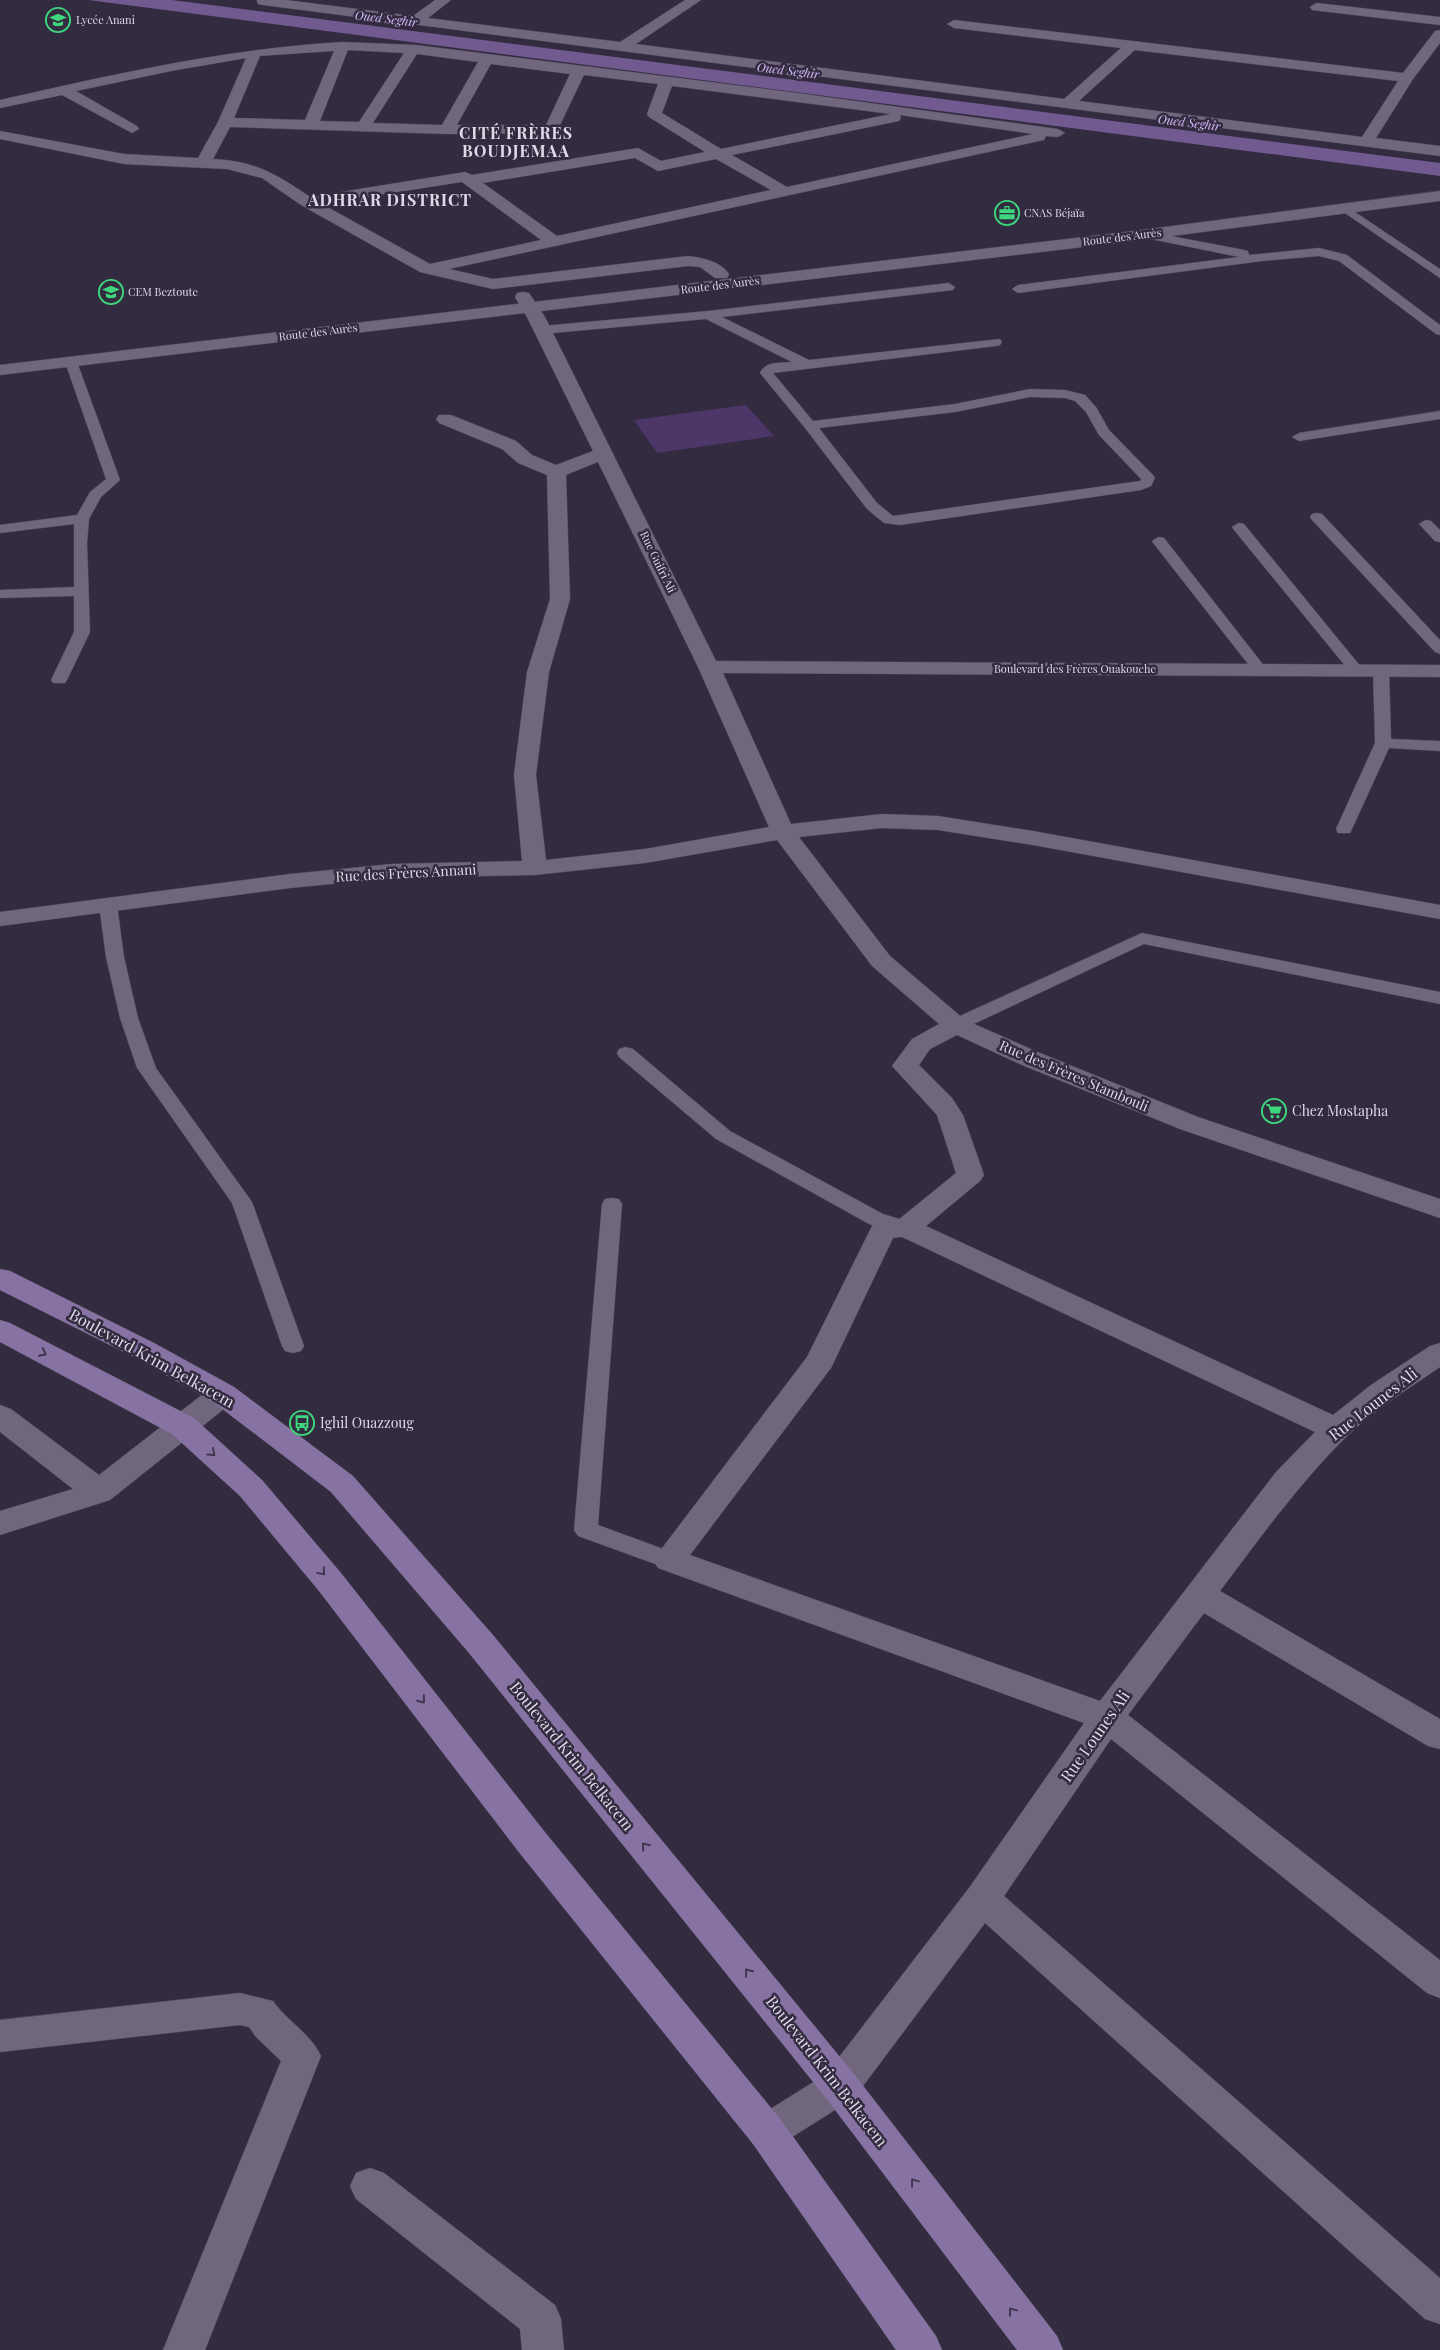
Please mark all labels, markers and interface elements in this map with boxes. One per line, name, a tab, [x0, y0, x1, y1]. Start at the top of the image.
water label: Oued Seghir	[354, 6, 419, 30]
school or university icon: Lycée Anani	[45, 7, 71, 33]
place label: Lycée Anani	[76, 12, 135, 27]
water label: Oued Seghir	[756, 58, 821, 82]
water label: Oued Seghir	[1157, 110, 1222, 134]
district label: CITÉ FRÈRES BOUDJEMAA	[459, 122, 573, 161]
district label: ADHRAR DISTRICT	[307, 189, 472, 210]
office icon: CNAS Béjaïa	[994, 200, 1020, 226]
place label: CNAS Béjaïa	[1024, 205, 1085, 220]
street label: Route des Aurès	[1082, 224, 1162, 249]
street label: Route des Aurès	[680, 272, 760, 297]
school or university icon: CEM Beztoute	[98, 279, 124, 305]
place label: CEM Beztoute	[128, 284, 198, 299]
street label: Route des Aurès	[278, 319, 358, 344]
street label: Rue Guifri Ali	[637, 529, 680, 595]
street label: Boulevard des Frères Ouakouche	[994, 661, 1156, 676]
street label: Rue des Frères Annani	[335, 859, 477, 886]
street label: Rue des Frères Stambouli	[997, 1035, 1152, 1116]
supermarket icon: Chez Mostapha	[1261, 1098, 1287, 1124]
place label: Chez Mostapha	[1292, 1101, 1388, 1120]
street label: Boulevard Krim Belkacem	[66, 1303, 239, 1412]
one-way arrow	[38, 1347, 47, 1357]
street label: Rue Lounes Ali	[1324, 1362, 1421, 1445]
bus stop icon: Ighil Ouazzoug	[289, 1410, 315, 1436]
place label: Ighil Ouazzoug	[320, 1413, 414, 1432]
one-way arrow	[207, 1447, 216, 1456]
one-way arrow	[316, 1567, 325, 1576]
street label: Boulevard Krim Belkacem	[506, 1677, 639, 1835]
street label: Rue Lounes Ali	[1055, 1686, 1134, 1785]
one-way arrow	[416, 1695, 425, 1704]
one-way arrow	[643, 1843, 651, 1852]
one-way arrow	[744, 1969, 753, 1978]
street label: Boulevard Krim Belkacem	[762, 1991, 893, 2150]
one-way arrow	[911, 2179, 919, 2188]
one-way arrow	[1010, 2308, 1018, 2317]

